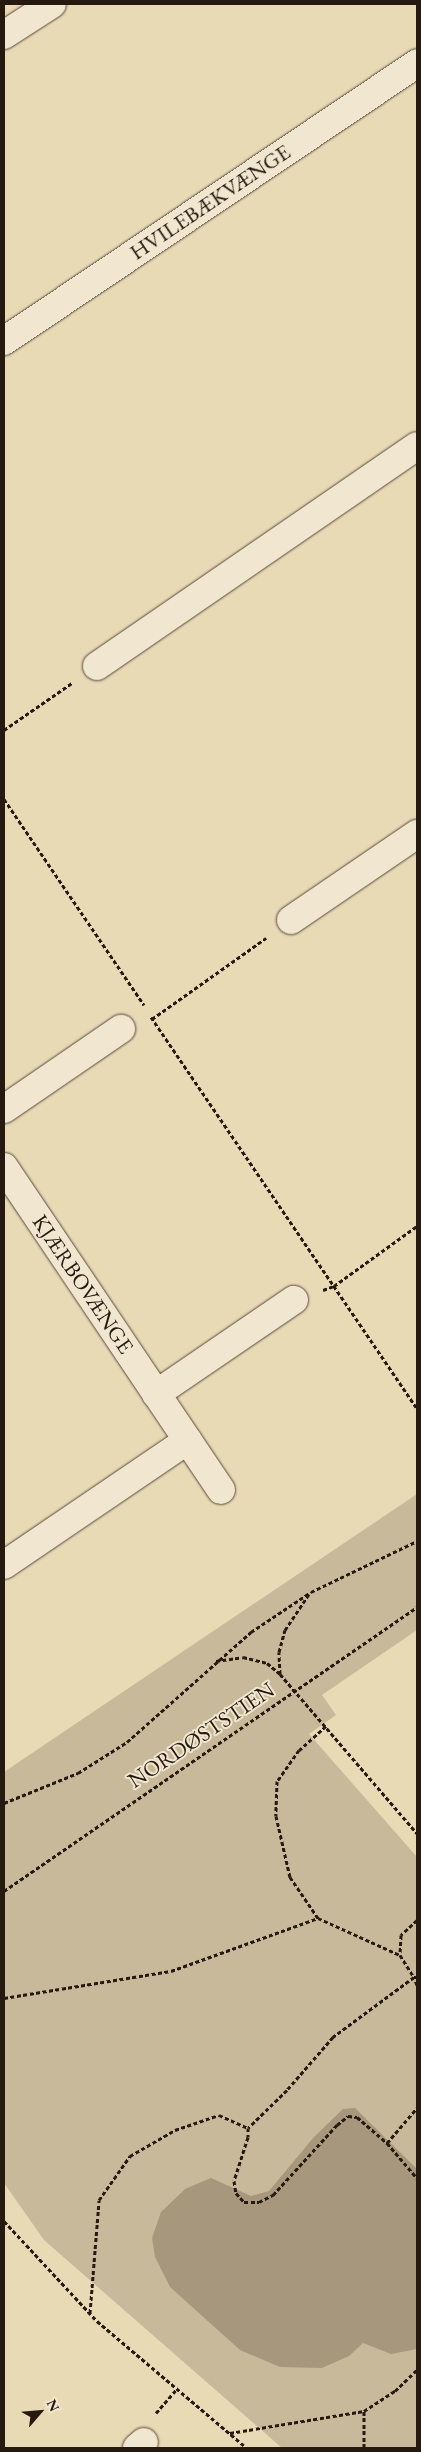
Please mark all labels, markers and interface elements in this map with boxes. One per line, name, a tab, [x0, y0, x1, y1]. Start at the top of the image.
street label: HVILEBÆKVÆNGE	[125, 139, 295, 265]
street label: KJÆRBOVÆNGE	[27, 1210, 139, 1358]
street label: NORDØSTSTIEN	[123, 1676, 279, 1794]
north arrow	[15, 2387, 65, 2437]
text: N	[43, 2396, 64, 2414]

